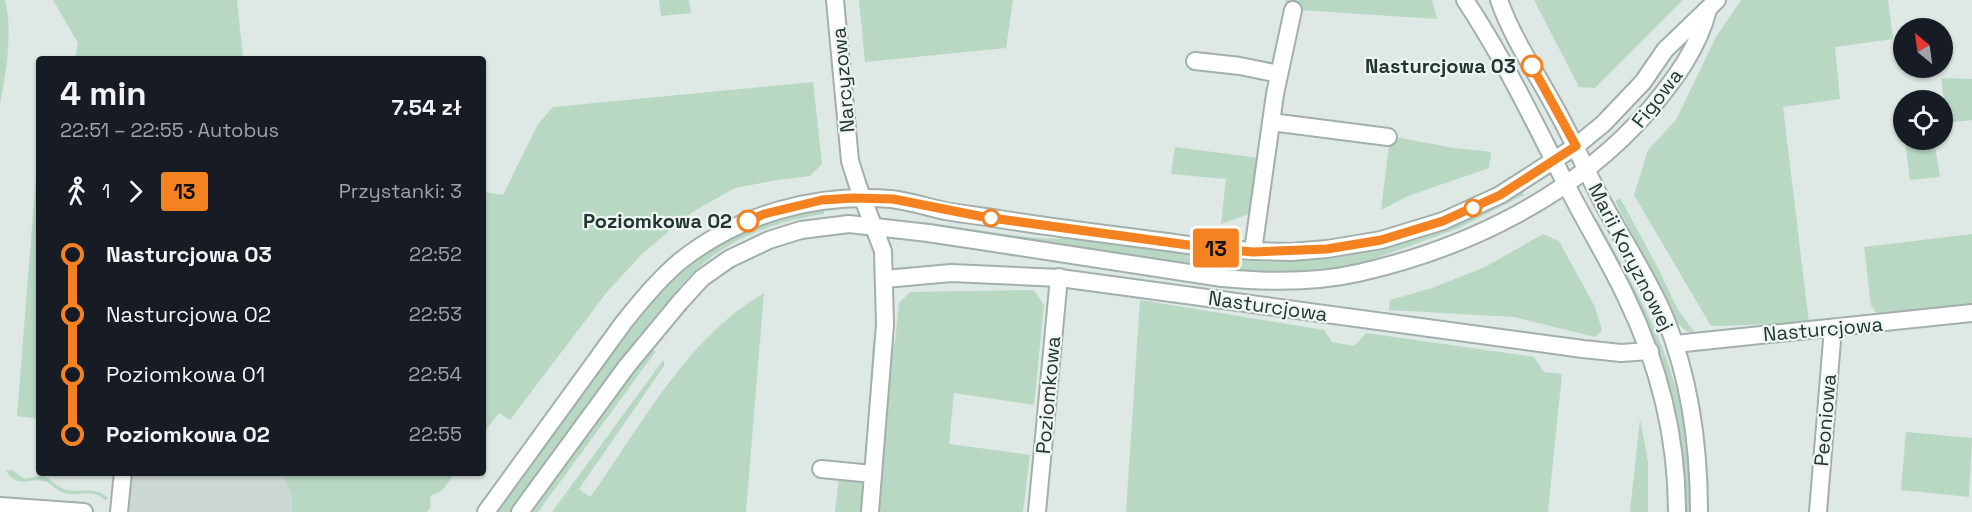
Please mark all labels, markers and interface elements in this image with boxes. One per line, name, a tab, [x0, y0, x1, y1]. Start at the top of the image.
north arrow	[1893, 18, 1953, 78]
map controls	[1893, 18, 1953, 150]
street label: Narcyzowa	[825, 26, 861, 134]
place label: Nasturcjowa 03	[1365, 53, 1516, 79]
marker: Nasturcjowa 03	[1521, 55, 1543, 77]
street label: Figowa	[1626, 63, 1688, 133]
text: 4 min	[60, 73, 147, 115]
button: locate	[1893, 90, 1953, 150]
text: 7.54 zł	[392, 93, 462, 121]
text: 22:51 – 22:55 · Autobus	[60, 117, 279, 143]
icon: walk	[60, 175, 93, 208]
icon: forward	[119, 175, 152, 208]
text: 1	[102, 178, 110, 204]
text: 13	[173, 178, 196, 205]
text: Przystanki: 3	[339, 178, 462, 204]
street label: Marii Koryznowej	[1582, 179, 1680, 335]
unlabelled marker	[1464, 199, 1482, 217]
place label: Poziomkowa 02	[583, 208, 732, 234]
unlabelled marker	[982, 209, 1000, 227]
marker: Poziomkowa 02	[737, 210, 759, 232]
line badge: 13	[1189, 228, 1243, 268]
text: 13	[1205, 235, 1227, 262]
text: Nasturcjowa 03	[106, 240, 272, 268]
text: 22:52	[409, 241, 462, 267]
street label: Nasturcjowa	[1207, 285, 1329, 327]
text: Nasturcjowa 02	[106, 300, 271, 328]
text: 22:53	[409, 301, 462, 327]
street label: Nasturcjowa	[1762, 311, 1884, 347]
street label: Poziomkowa	[1030, 335, 1066, 455]
text: Poziomkowa 01	[106, 360, 265, 388]
text: 22:54	[408, 361, 462, 387]
street label: Peoniowa	[1808, 373, 1842, 467]
text: Poziomkowa 02	[106, 420, 270, 448]
text: 22:55	[409, 421, 462, 447]

